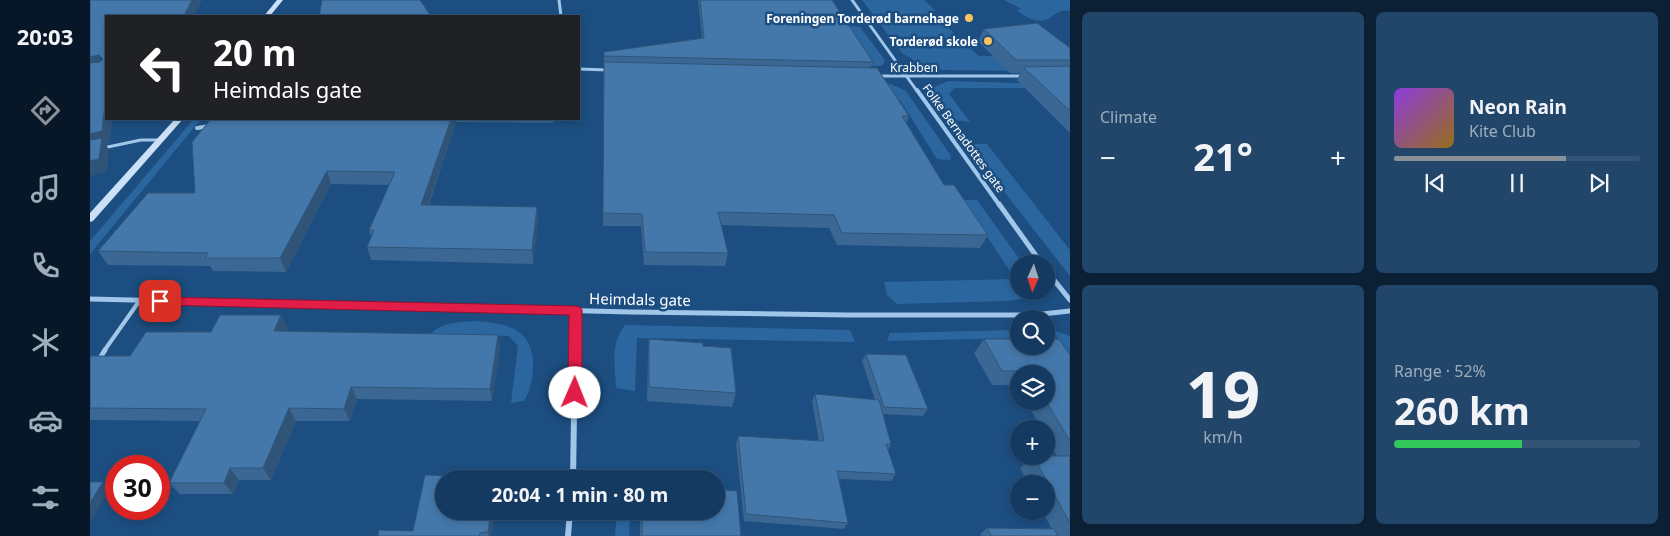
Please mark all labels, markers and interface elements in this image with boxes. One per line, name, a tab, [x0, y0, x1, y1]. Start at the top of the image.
place label: Foreningen Torderød barnehage	[766, 10, 959, 27]
marker: Foreningen Torderød barnehage	[963, 12, 975, 24]
text: 20:03	[17, 21, 73, 51]
text: 20 m	[213, 29, 296, 76]
place label: Torderød skole	[890, 33, 978, 50]
icon: left	[130, 35, 195, 100]
marker: Torderød skole	[982, 35, 994, 47]
street label: Krabben	[890, 59, 938, 76]
text: Heimdals gate	[213, 74, 362, 104]
street label: Folke Bernadottes gate	[919, 80, 1009, 196]
icon: directions	[28, 93, 63, 128]
text: Neon Rain	[1469, 94, 1567, 120]
text: Climate	[1100, 106, 1157, 128]
text: Kite Club	[1469, 120, 1536, 142]
text: 21°	[1193, 130, 1253, 182]
text: −	[1100, 138, 1116, 176]
text: +	[1330, 138, 1346, 176]
icon: previous	[1421, 169, 1449, 197]
icon: pause	[1503, 169, 1531, 197]
icon: next	[1585, 169, 1613, 197]
icon: music	[28, 171, 63, 206]
icon: phone	[28, 248, 63, 283]
north arrow	[1010, 255, 1055, 300]
map controls	[1010, 255, 1055, 520]
pin	[139, 280, 181, 322]
icon: arrive	[146, 287, 174, 315]
street label: Heimdals gate	[589, 288, 691, 310]
button: search	[1010, 310, 1055, 355]
icon: climate	[28, 325, 63, 360]
text: 19	[1186, 349, 1260, 437]
text: Range · 52%	[1394, 360, 1486, 382]
button: layers	[1010, 365, 1055, 410]
position arrow	[548, 366, 600, 418]
text: 260 km	[1394, 384, 1530, 436]
icon: car	[28, 403, 63, 438]
button: +	[1010, 420, 1055, 465]
text: km/h	[1203, 426, 1243, 448]
speed limit sign: 30	[105, 455, 170, 520]
button: −	[1010, 475, 1055, 520]
icon: filters	[28, 480, 63, 515]
text: 20:04 · 1 min · 80 m	[492, 482, 668, 508]

